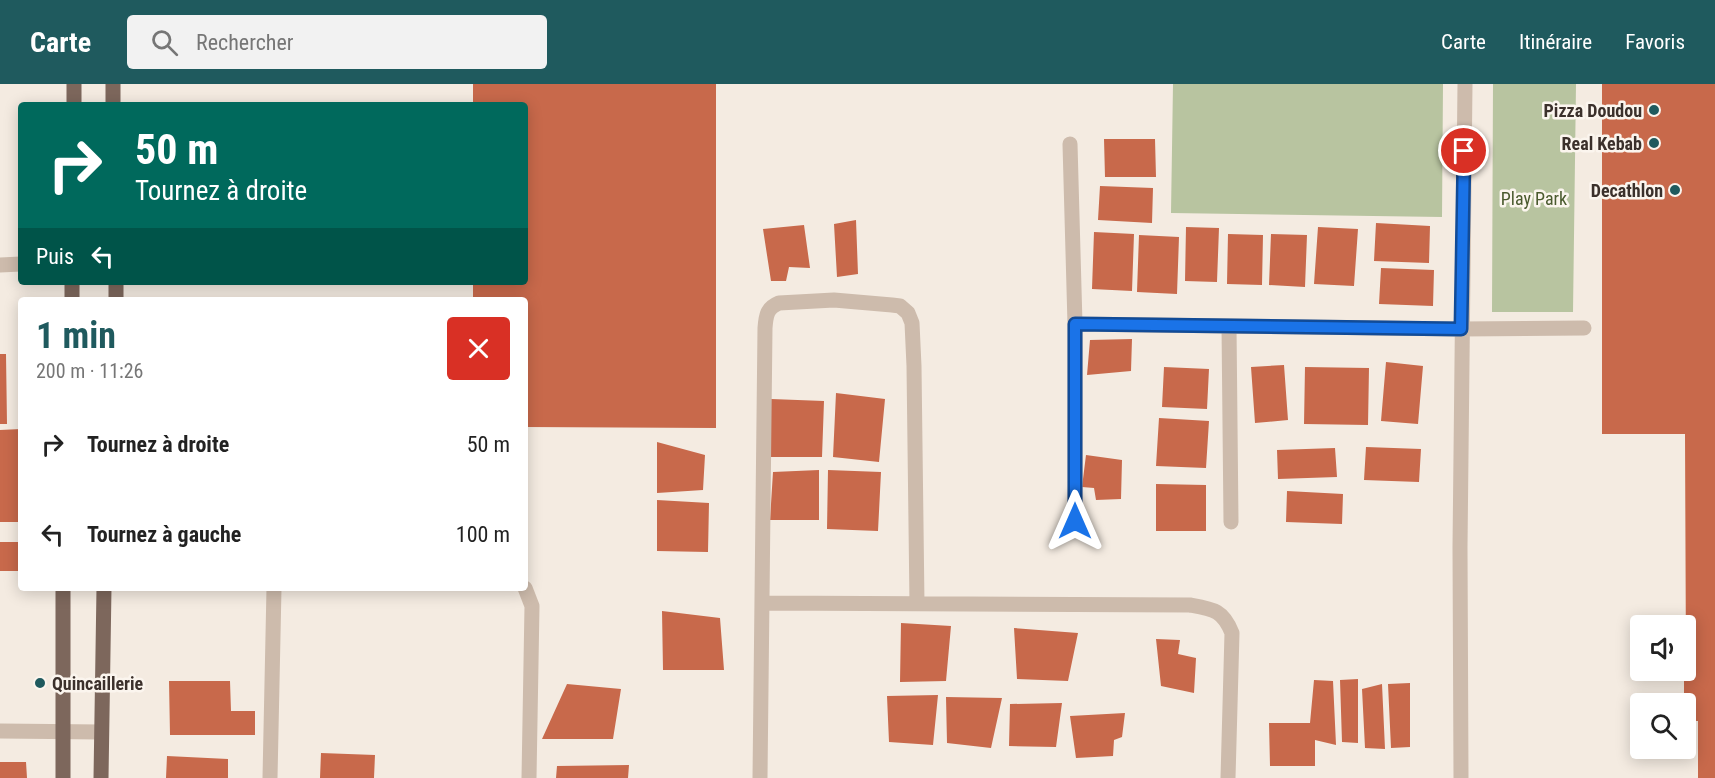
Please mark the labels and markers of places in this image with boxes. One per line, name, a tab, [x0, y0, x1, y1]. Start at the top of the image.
place label: Pizza Doudou	[1544, 100, 1642, 121]
marker: Pizza Doudou	[1647, 103, 1661, 117]
pin	[1438, 125, 1489, 176]
place label: Real Kebab	[1562, 133, 1642, 154]
marker: Real Kebab	[1647, 136, 1661, 150]
place label: Decathlon	[1591, 180, 1663, 201]
marker: Decathlon	[1668, 183, 1682, 197]
place label: Quincaillerie	[52, 673, 144, 694]
marker: Quincaillerie	[33, 676, 47, 690]

